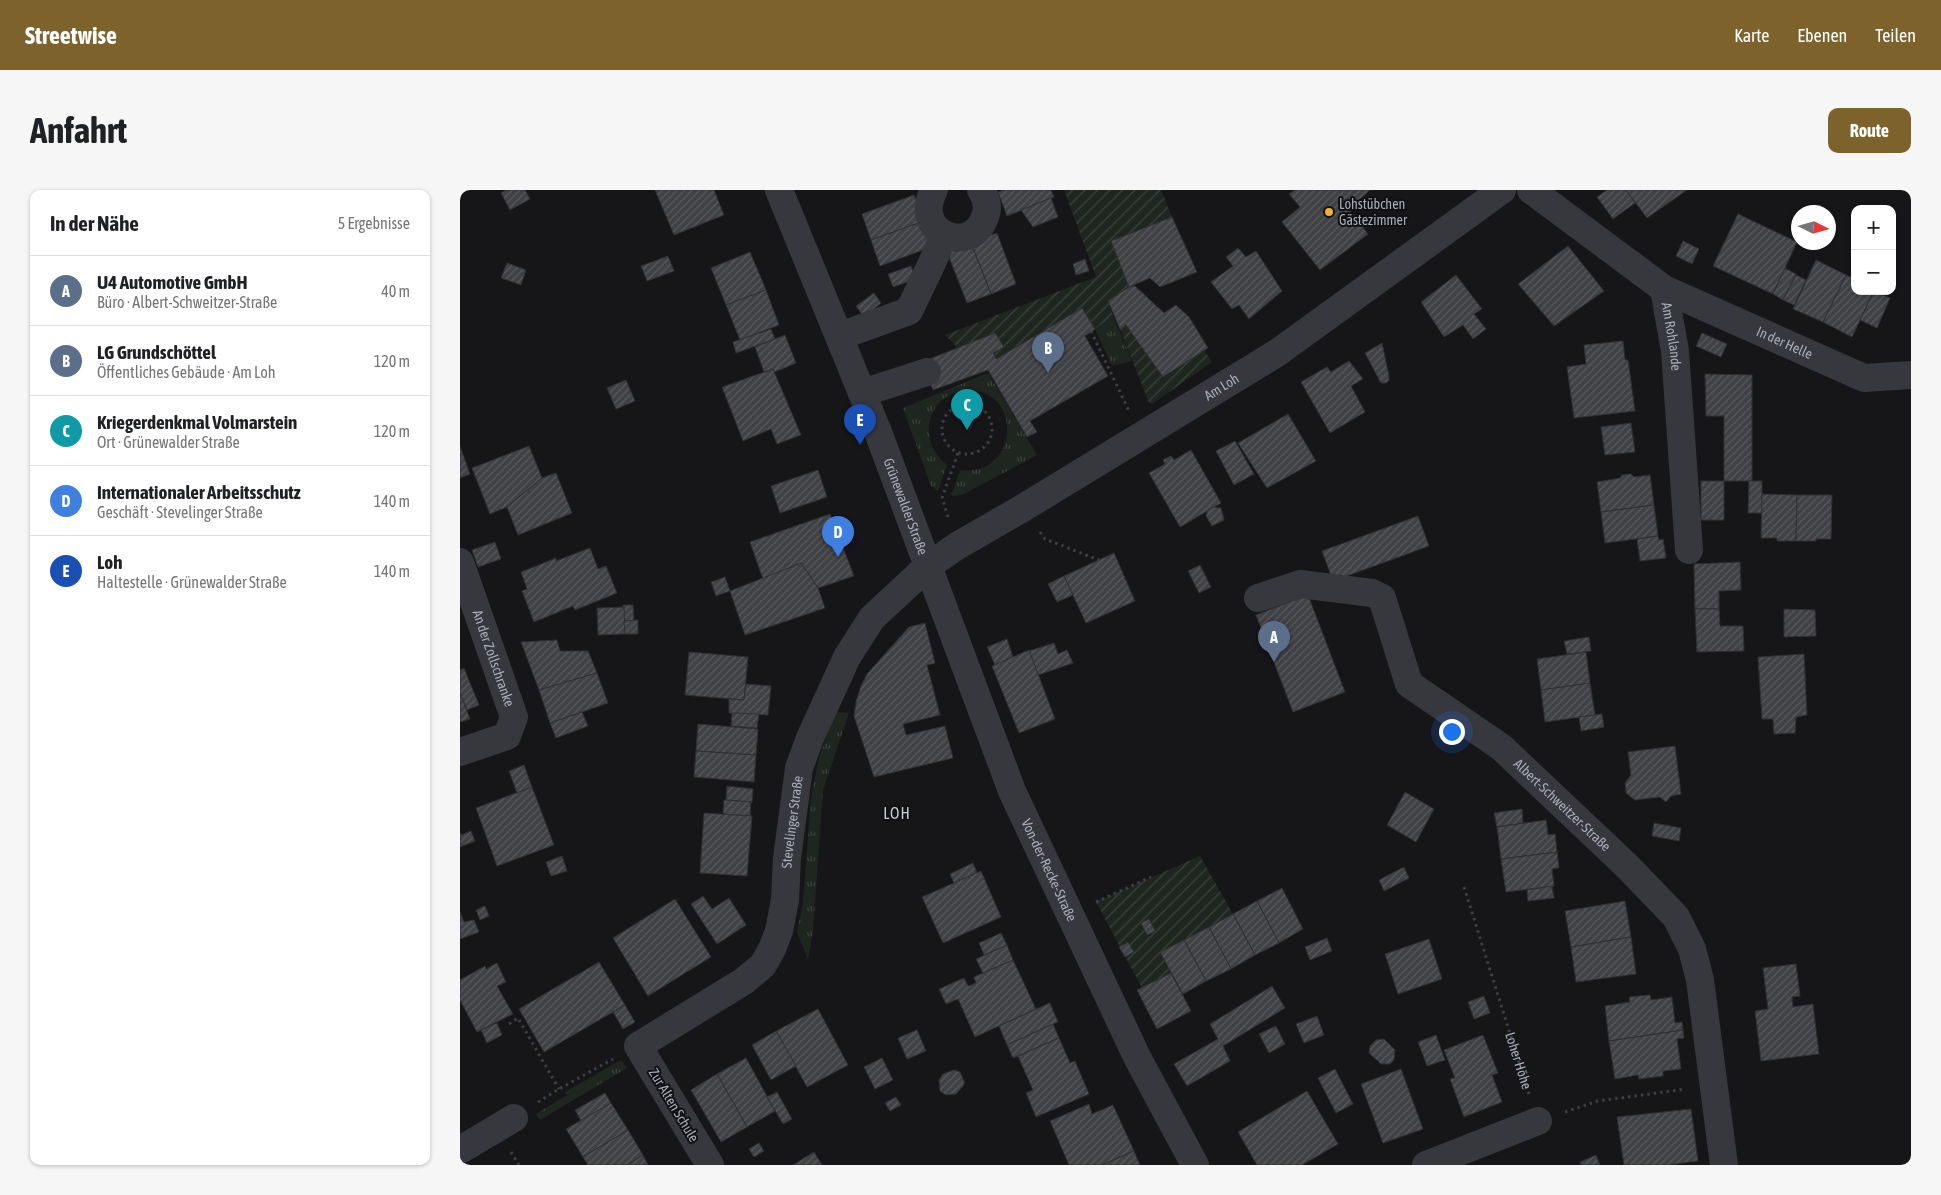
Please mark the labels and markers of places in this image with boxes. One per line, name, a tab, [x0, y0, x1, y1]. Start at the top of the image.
place label: Lohstübchen Gästezimmer	[1339, 196, 1408, 228]
marker: Lohstübchen Gästezimmer	[1323, 206, 1335, 218]
pin: B	[1032, 332, 1064, 373]
pin: C	[951, 389, 983, 430]
pin: E	[844, 404, 876, 445]
pin: D	[822, 516, 854, 557]
pin: A	[1258, 621, 1290, 662]

